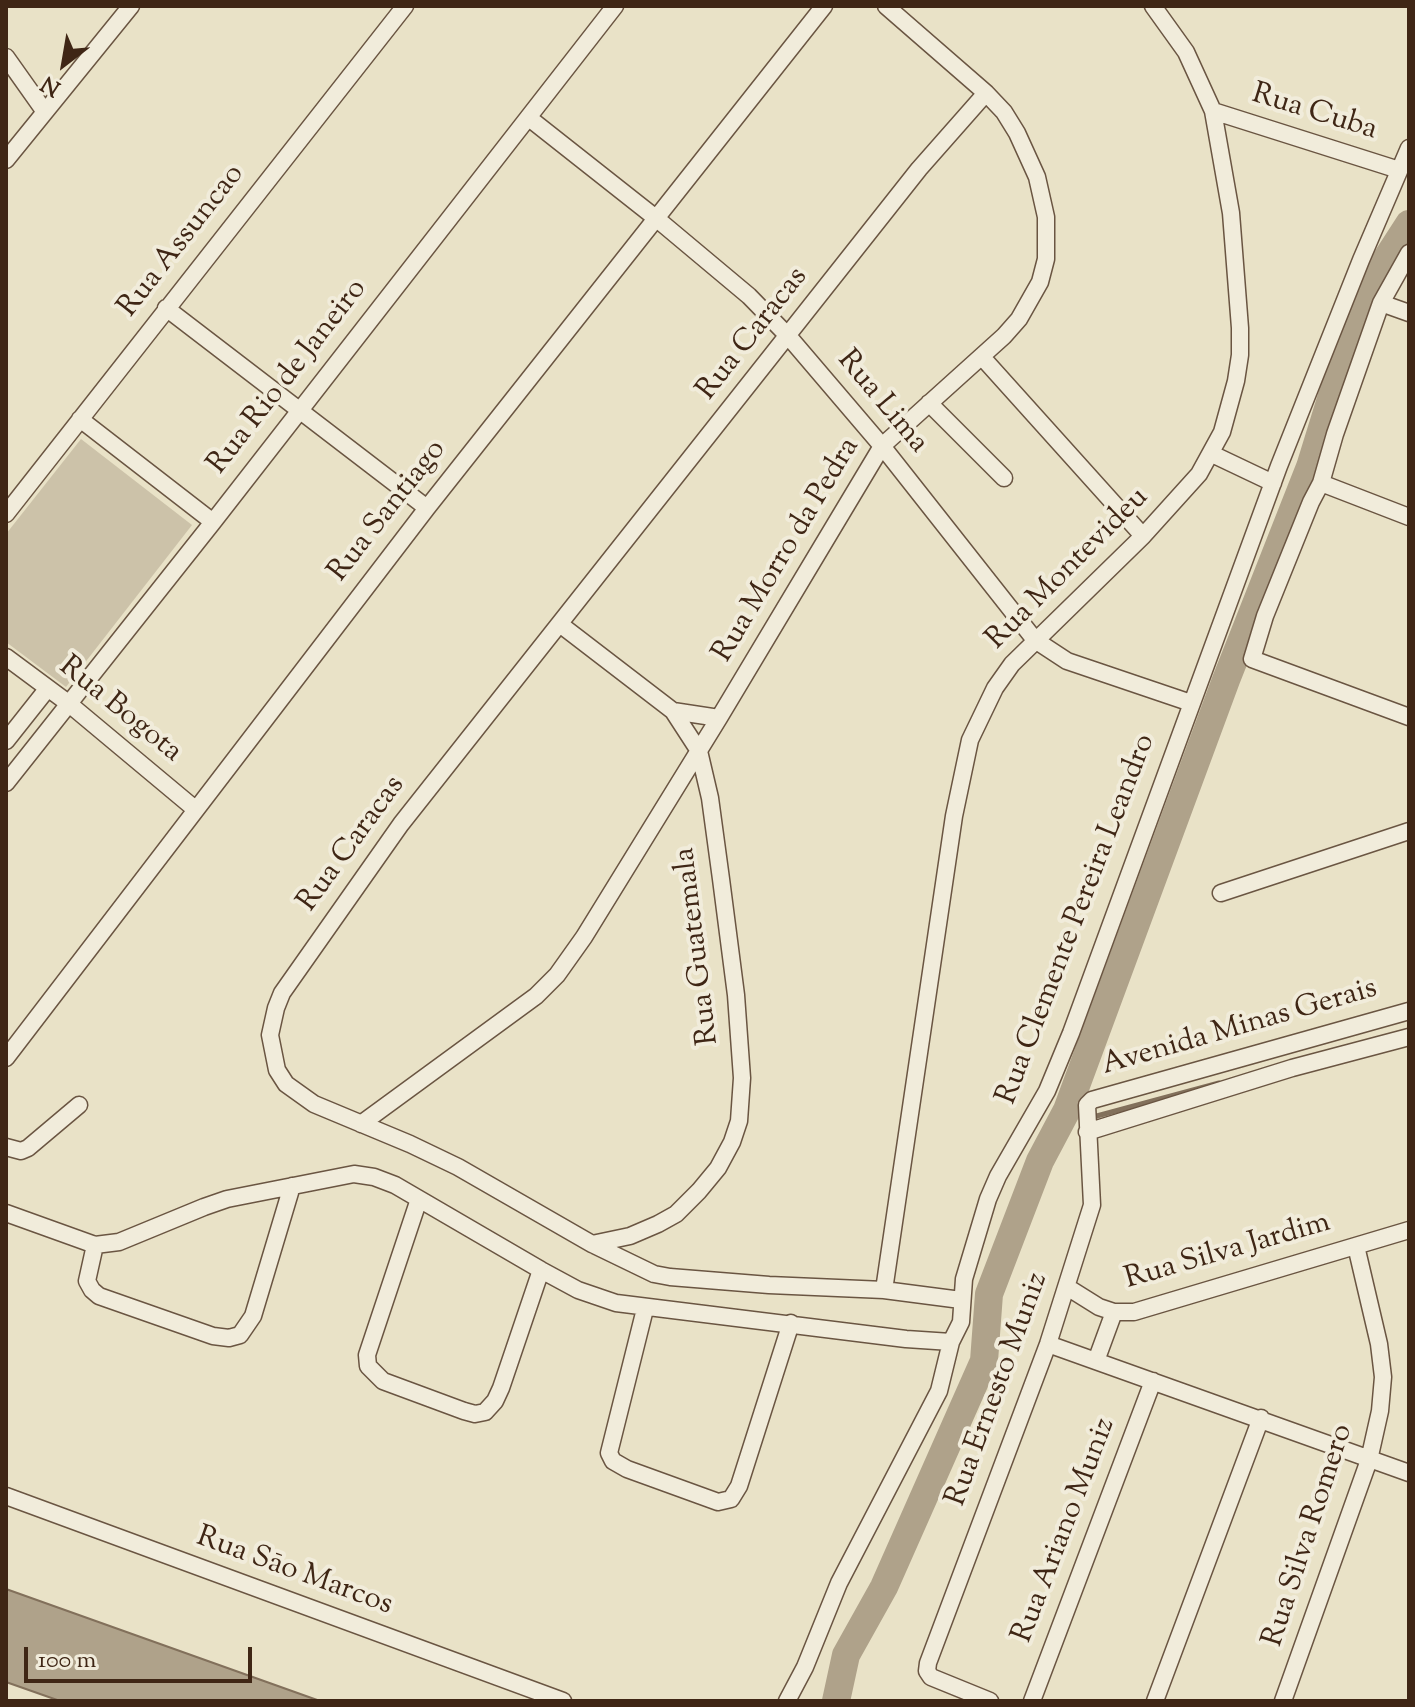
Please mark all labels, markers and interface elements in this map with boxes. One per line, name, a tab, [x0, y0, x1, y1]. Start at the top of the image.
north arrow	[24, 24, 104, 104]
text: N	[36, 66, 67, 103]
street label: Rua Cuba	[1247, 78, 1381, 150]
street label: Rua Assuncao	[112, 158, 254, 326]
street label: Rua Caracas	[691, 261, 817, 409]
street label: Rua Rio de Janeiro	[202, 273, 376, 483]
street label: Rua Lima	[828, 344, 934, 462]
street label: Rua Morro da Pedra	[707, 432, 869, 670]
street label: Rua Santiago	[322, 434, 456, 590]
street label: Rua Montevideu	[980, 481, 1158, 659]
street label: Rua Bogota	[50, 650, 188, 772]
street label: Rua Clemente Pereira Leandro	[991, 730, 1165, 1110]
street label: Rua Caracas	[292, 770, 414, 920]
street label: Rua Guatemala	[669, 845, 729, 1047]
street label: Avenida Minas Gerais	[1098, 972, 1382, 1086]
street label: Rua Silva Jardim	[1121, 1206, 1335, 1300]
street label: Rua Ernesto Muniz	[940, 1268, 1058, 1512]
street label: Rua Ariano Muniz	[1007, 1414, 1125, 1648]
street label: Rua Silva Romero	[1257, 1420, 1363, 1652]
street label: Rua Sāo Marcos	[191, 1521, 397, 1625]
scale bar	[28, 1631, 256, 1681]
text: 100 m	[38, 1644, 96, 1678]

